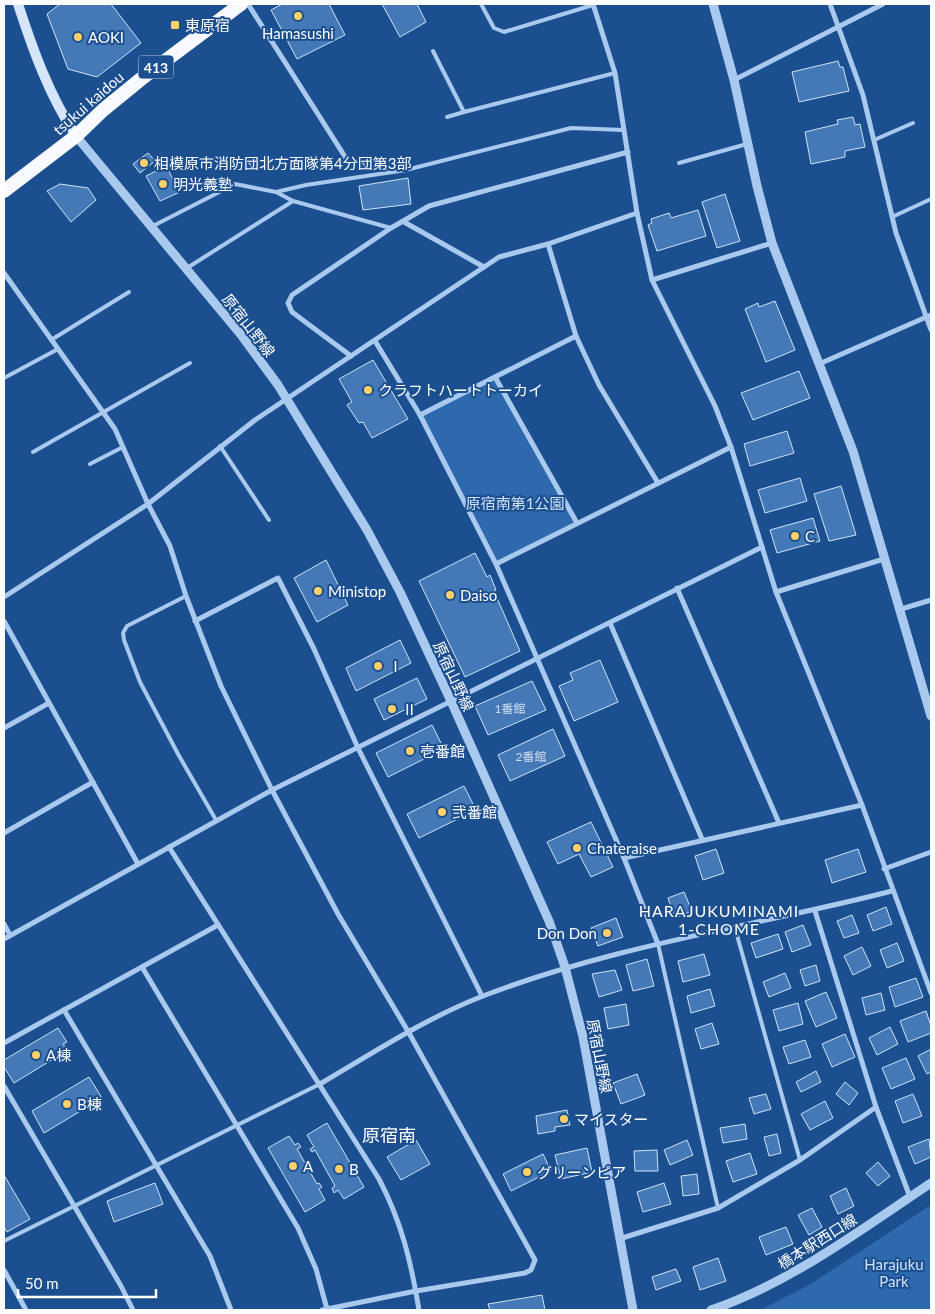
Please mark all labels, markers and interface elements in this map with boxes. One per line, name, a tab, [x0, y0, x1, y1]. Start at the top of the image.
marker: Hamasushi	[292, 10, 304, 22]
place label: 東原宿	[185, 16, 230, 34]
marker: 東原宿	[169, 19, 181, 31]
place label: Hamasushi	[262, 24, 334, 42]
place label: AOKI	[88, 28, 124, 46]
marker: AOKI	[72, 31, 84, 43]
road number: 413	[138, 56, 174, 78]
street label: tsukui kaidou	[49, 67, 127, 139]
place label: 相模原市消防団北方面隊第4分団第3部	[154, 154, 411, 172]
marker: 相模原市消防団北方面隊第4分団第3部	[138, 157, 150, 169]
place label: 明光義塾	[173, 175, 233, 193]
marker: 明光義塾	[157, 178, 169, 190]
street label: 原宿山野線	[219, 290, 279, 360]
place label: クラフトハートトーカイ	[378, 381, 543, 399]
marker: クラフトハートトーカイ	[362, 384, 374, 396]
park label: 原宿南第1公園	[466, 494, 564, 512]
place label: C	[805, 527, 815, 545]
marker: C	[789, 530, 801, 542]
place label: Ministop	[328, 582, 386, 600]
marker: Ministop	[312, 585, 324, 597]
place label: Daiso	[460, 586, 497, 604]
marker: Daiso	[444, 589, 456, 601]
street label: 原宿山野線	[430, 638, 478, 714]
place label: Ⅰ	[388, 657, 403, 675]
marker: Ⅰ	[372, 660, 384, 672]
place label: Ⅱ	[402, 700, 417, 718]
house number: 1番館	[495, 701, 525, 716]
marker: Ⅱ	[386, 703, 398, 715]
place label: 壱番館	[420, 742, 465, 760]
marker: 壱番館	[404, 745, 416, 757]
house number: 2番館	[516, 749, 546, 764]
place label: 弐番館	[452, 803, 497, 821]
marker: 弐番館	[436, 806, 448, 818]
place label: Chateraise	[587, 839, 657, 857]
marker: Chateraise	[571, 842, 583, 854]
district label: HARAJUKUMINAMI 1-CHOME	[639, 901, 799, 938]
place label: Don Don	[537, 924, 597, 942]
marker: Don Don	[601, 927, 613, 939]
street label: 原宿山野線	[584, 1017, 616, 1095]
place label: A棟	[46, 1046, 71, 1064]
marker: A棟	[30, 1049, 42, 1061]
place label: B棟	[77, 1095, 102, 1113]
marker: B棟	[61, 1098, 73, 1110]
place label: マイスター	[574, 1110, 649, 1128]
marker: マイスター	[558, 1113, 570, 1125]
district label: 原宿南	[362, 1124, 416, 1146]
place label: A	[303, 1157, 314, 1175]
marker: A	[287, 1160, 299, 1172]
place label: B	[349, 1160, 359, 1178]
marker: B	[333, 1163, 345, 1175]
place label: グリーンピア	[537, 1163, 626, 1181]
marker: グリーンピア	[521, 1166, 533, 1178]
street label: 橋本駅西口線	[774, 1210, 860, 1272]
park label: Harajuku Park	[864, 1255, 924, 1290]
scale bar	[18, 1266, 155, 1298]
text: 50 m	[25, 1274, 59, 1292]

